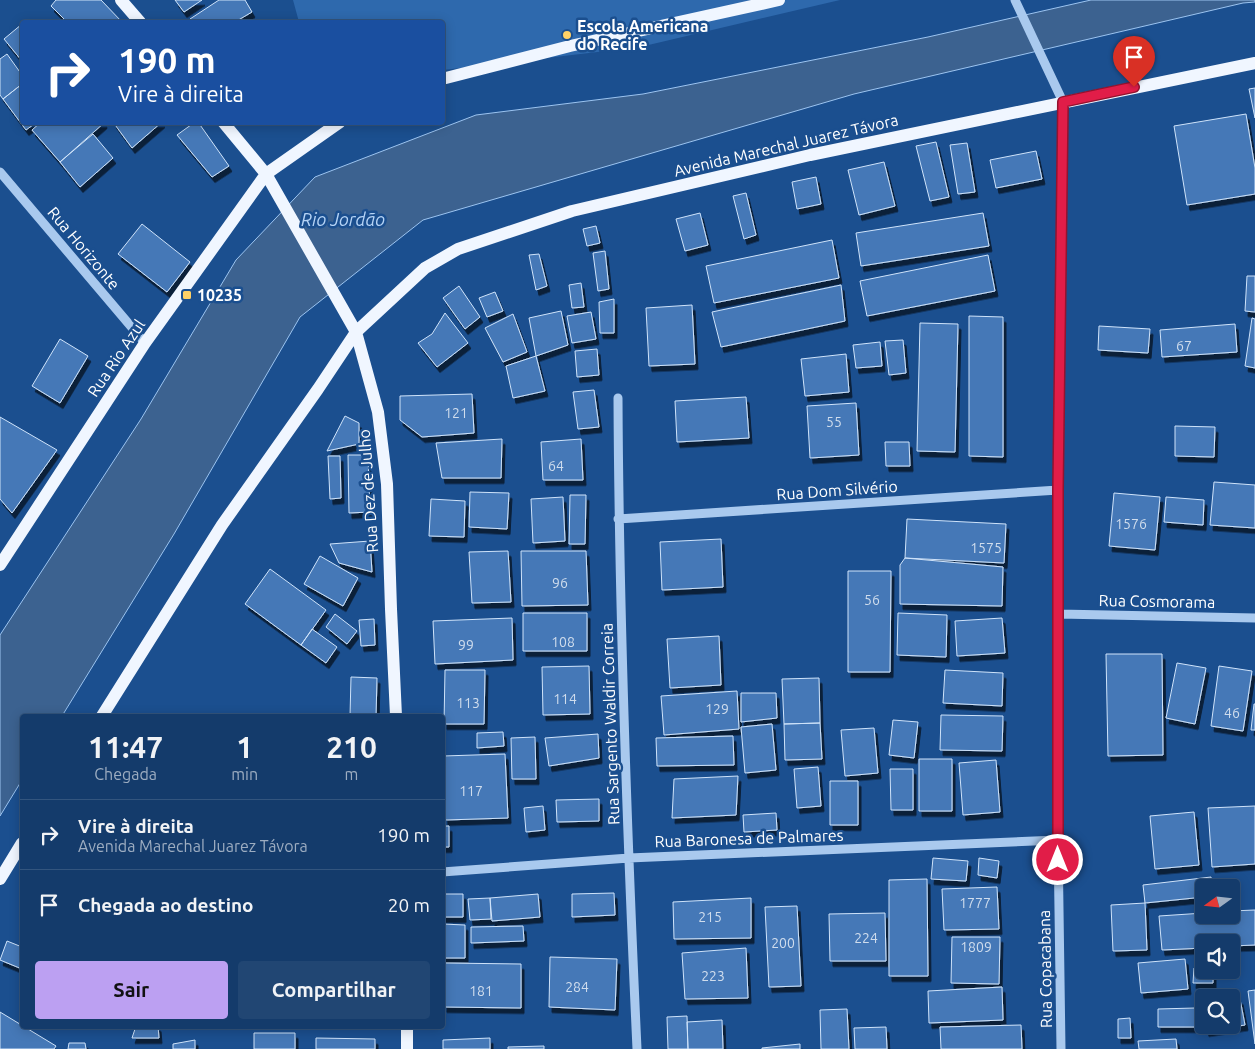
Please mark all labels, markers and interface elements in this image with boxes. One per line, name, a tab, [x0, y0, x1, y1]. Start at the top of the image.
place label: Escola Americana do Recife	[577, 17, 708, 53]
marker: Escola Americana do Recife	[561, 29, 573, 41]
pin	[1113, 36, 1155, 87]
icon: right	[35, 40, 100, 105]
text: 190 m	[118, 40, 216, 80]
icon: arrive	[1120, 43, 1148, 71]
text: Vire à direita	[118, 81, 244, 106]
street label: Avenida Marechal Juarez Távora	[672, 110, 900, 180]
street label: Rua Horizonte	[44, 203, 124, 293]
water label: Rio Jordão	[301, 209, 385, 229]
place label: 10235	[197, 286, 242, 304]
marker: 10235	[181, 289, 193, 301]
street label: Rua Rio Azul	[84, 316, 148, 400]
house number: 67	[1176, 338, 1192, 354]
house number: 121	[444, 405, 468, 421]
house number: 55	[826, 414, 842, 430]
street label: Rua Dez de Julho	[355, 429, 381, 553]
house number: 64	[548, 458, 564, 474]
street label: Rua Dom Silvério	[776, 477, 898, 503]
house number: 1576	[1115, 516, 1147, 532]
house number: 1575	[970, 540, 1002, 556]
house number: 96	[552, 575, 568, 591]
street label: Rua Cosmorama	[1099, 591, 1215, 611]
house number: 56	[864, 592, 880, 608]
street label: Rua Sargento Waldir Correia	[597, 623, 623, 825]
house number: 108	[551, 634, 575, 650]
house number: 99	[458, 637, 474, 653]
house number: 114	[553, 691, 577, 707]
house number: 113	[456, 695, 480, 711]
house number: 129	[705, 701, 729, 717]
house number: 46	[1224, 705, 1240, 721]
text: 11:47	[88, 730, 163, 764]
text: 1	[236, 730, 253, 764]
text: 210	[326, 730, 377, 764]
text: Chegada	[94, 765, 157, 783]
text: min	[231, 765, 258, 783]
text: m	[345, 765, 358, 783]
house number: 117	[459, 783, 483, 799]
text: Vire à direita	[78, 815, 194, 837]
icon: right	[35, 821, 63, 849]
text: 190 m	[377, 824, 430, 846]
street label: Rua Baronesa de Palmares	[654, 826, 844, 850]
position arrow	[1031, 833, 1083, 885]
text: Avenida Marechal Juarez Távora	[78, 837, 308, 855]
north arrow	[1195, 879, 1240, 924]
map controls	[1195, 879, 1240, 1034]
icon: arrive	[35, 891, 63, 919]
text: Chegada ao destino	[78, 894, 254, 916]
text: 20 m	[388, 894, 430, 916]
house number: 1777	[959, 895, 991, 911]
house number: 215	[698, 909, 722, 925]
street label: Rua Copacabana	[1035, 910, 1055, 1028]
house number: 224	[854, 930, 878, 946]
button: sound	[1195, 934, 1240, 979]
house number: 200	[771, 935, 795, 951]
house number: 1809	[960, 939, 992, 955]
button: Sair	[35, 961, 228, 1019]
button: Compartilhar	[238, 961, 430, 1019]
house number: 223	[701, 968, 725, 984]
house number: 284	[565, 979, 589, 995]
house number: 181	[469, 983, 493, 999]
button: search	[1195, 989, 1240, 1034]

